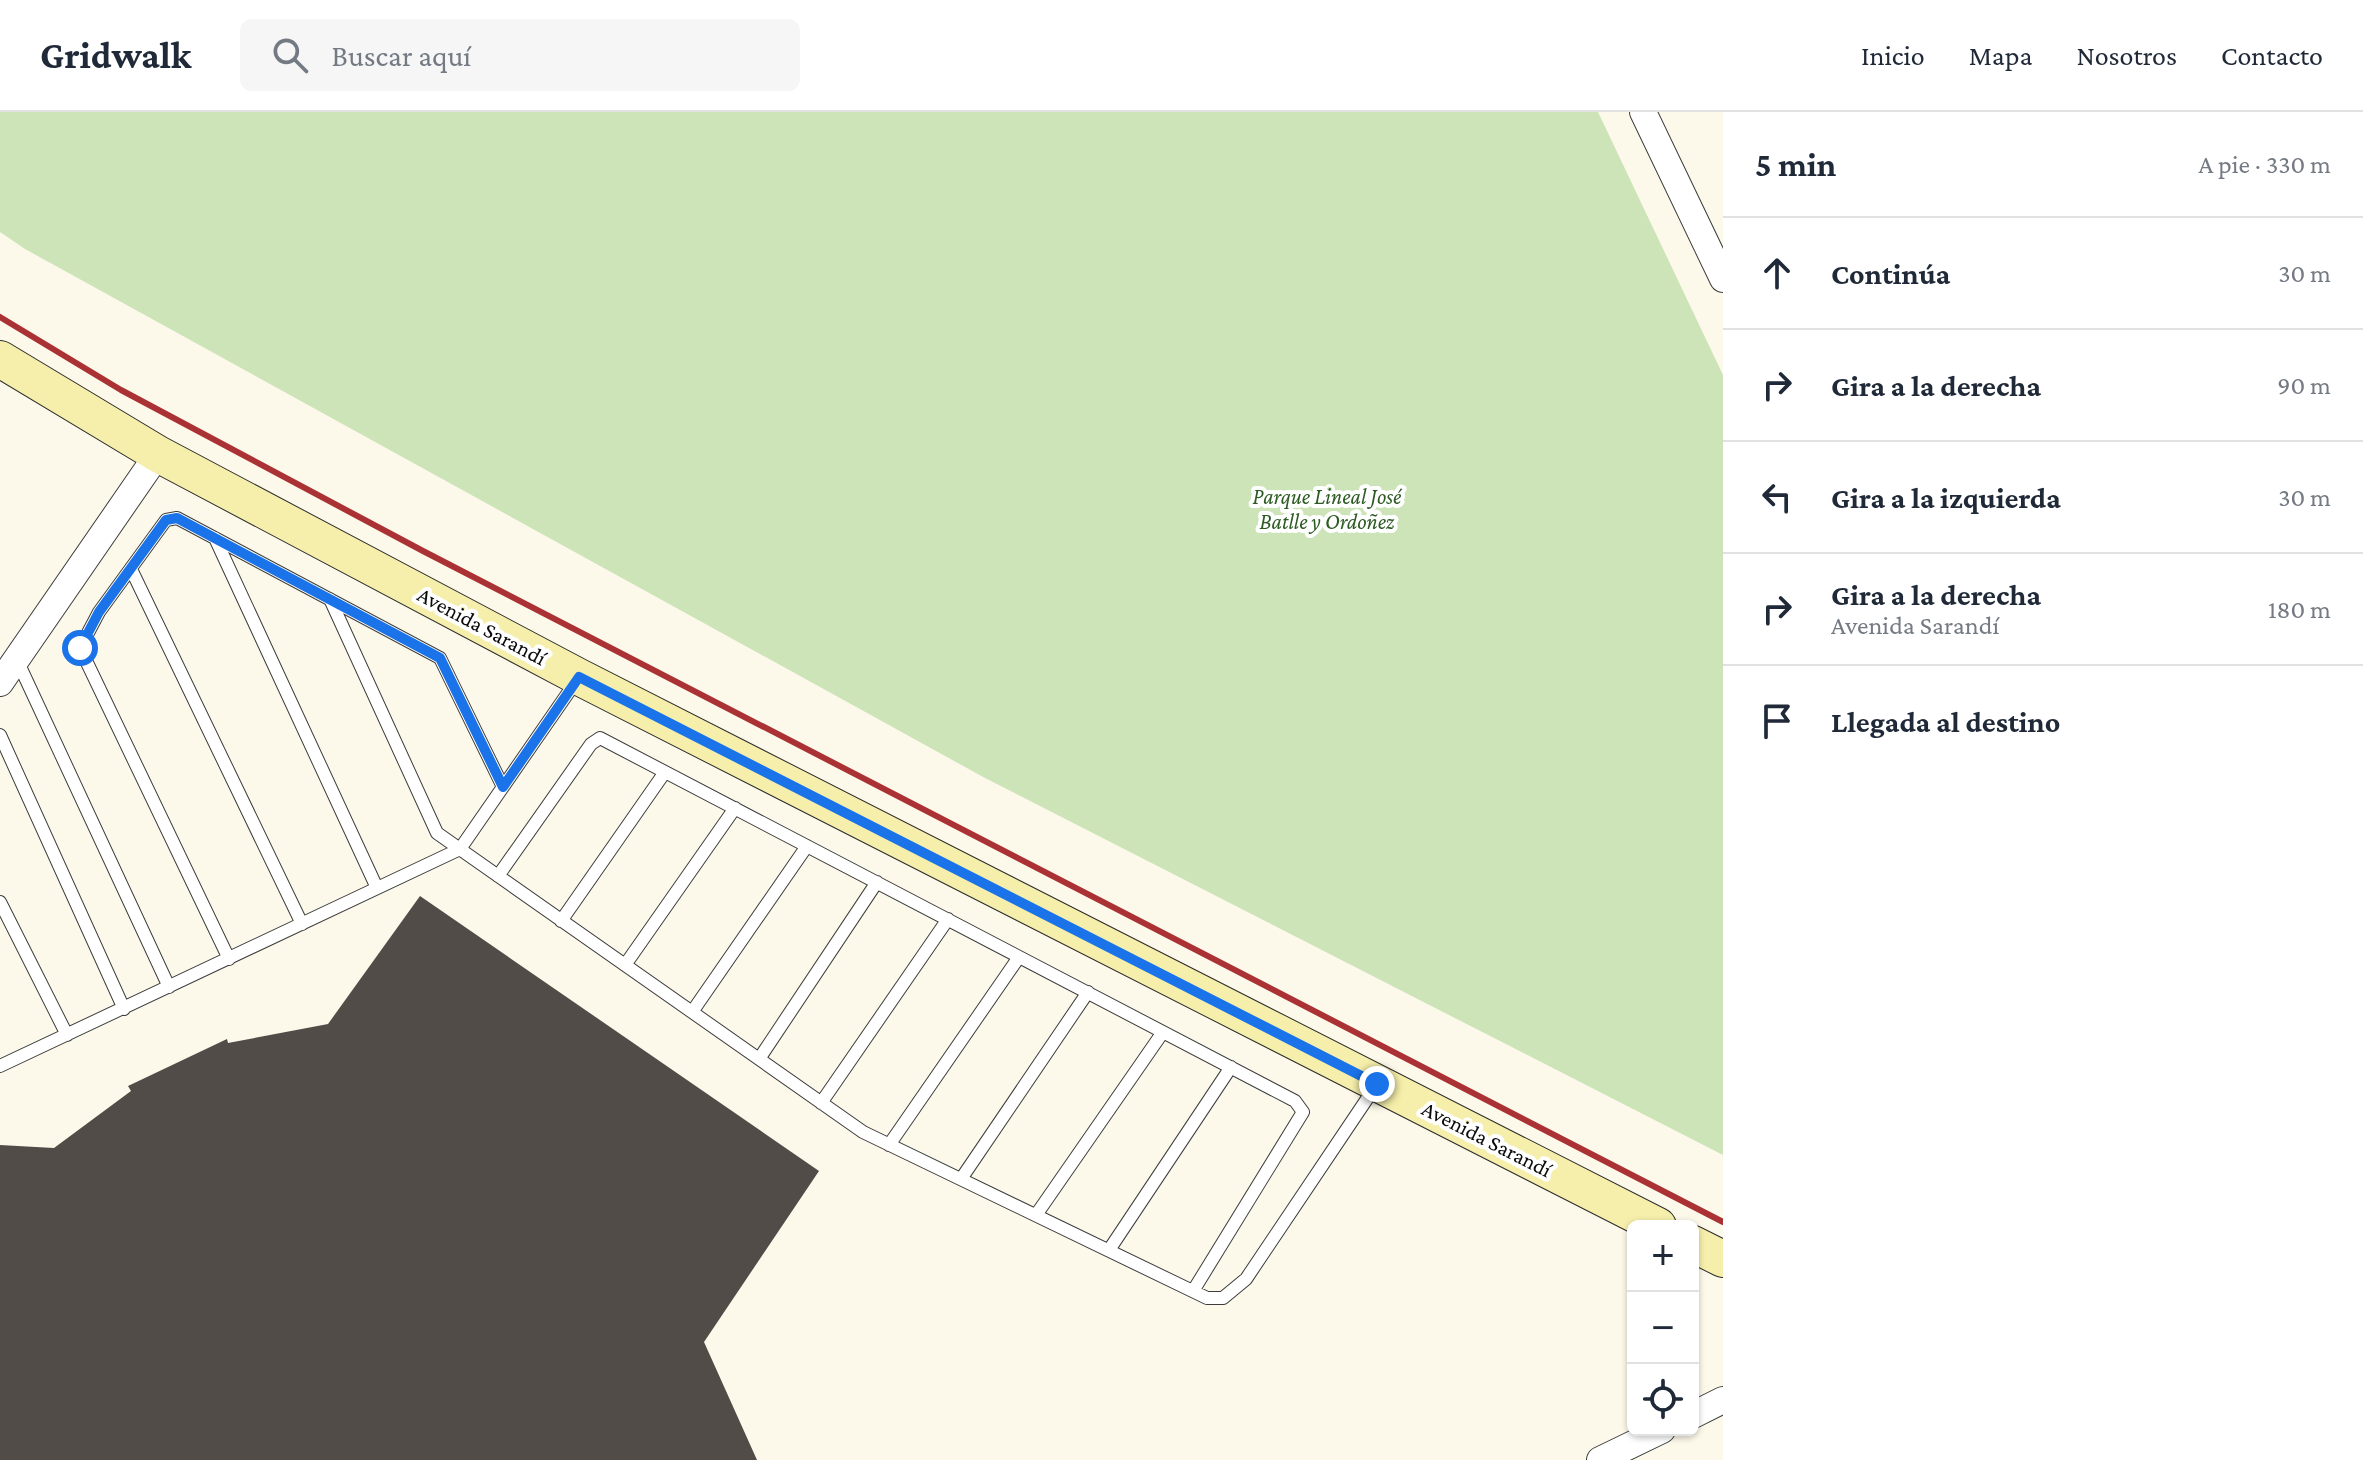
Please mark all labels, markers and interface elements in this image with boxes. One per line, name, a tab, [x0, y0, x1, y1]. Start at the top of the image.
search box	[240, 19, 800, 91]
icon: search	[268, 33, 312, 77]
text: Gridwalk	[40, 34, 192, 76]
text: Buscar aquí	[332, 39, 471, 72]
text: Inicio	[1861, 40, 1925, 71]
text: Mapa	[1969, 40, 2032, 71]
text: Nosotros	[2076, 40, 2177, 71]
text: Contacto	[2221, 40, 2323, 71]
text: 5 min	[1755, 146, 1836, 183]
text: A pie · 330 m	[2198, 150, 2331, 179]
icon: ahead	[1755, 251, 1799, 295]
text: Continúa	[1831, 257, 1950, 290]
text: 30 m	[2278, 259, 2331, 288]
icon: right	[1755, 363, 1799, 407]
text: Gira a la derecha	[1831, 369, 2041, 402]
text: 90 m	[2277, 371, 2331, 400]
icon: left	[1755, 475, 1799, 519]
text: Gira a la izquierda	[1831, 481, 2061, 514]
text: 30 m	[2278, 483, 2331, 512]
park label: Parque Lineal José Batlle y Ordoñez	[1253, 484, 1403, 534]
text: Gira a la derecha	[1831, 578, 2041, 611]
street label: Avenida Sarandí	[413, 582, 552, 671]
icon: right	[1755, 587, 1799, 631]
text: 180 m	[2268, 595, 2331, 624]
text: Avenida Sarandí	[1831, 611, 1999, 640]
route start	[62, 630, 98, 666]
icon: arrive	[1755, 699, 1799, 743]
text: Llegada al destino	[1831, 705, 2060, 738]
route end	[1359, 1066, 1395, 1102]
street label: Avenida Sarandí	[1418, 1096, 1557, 1183]
map controls	[1627, 1220, 1699, 1436]
button: +	[1627, 1220, 1699, 1292]
button: −	[1627, 1292, 1699, 1364]
button: locate	[1627, 1364, 1699, 1436]

